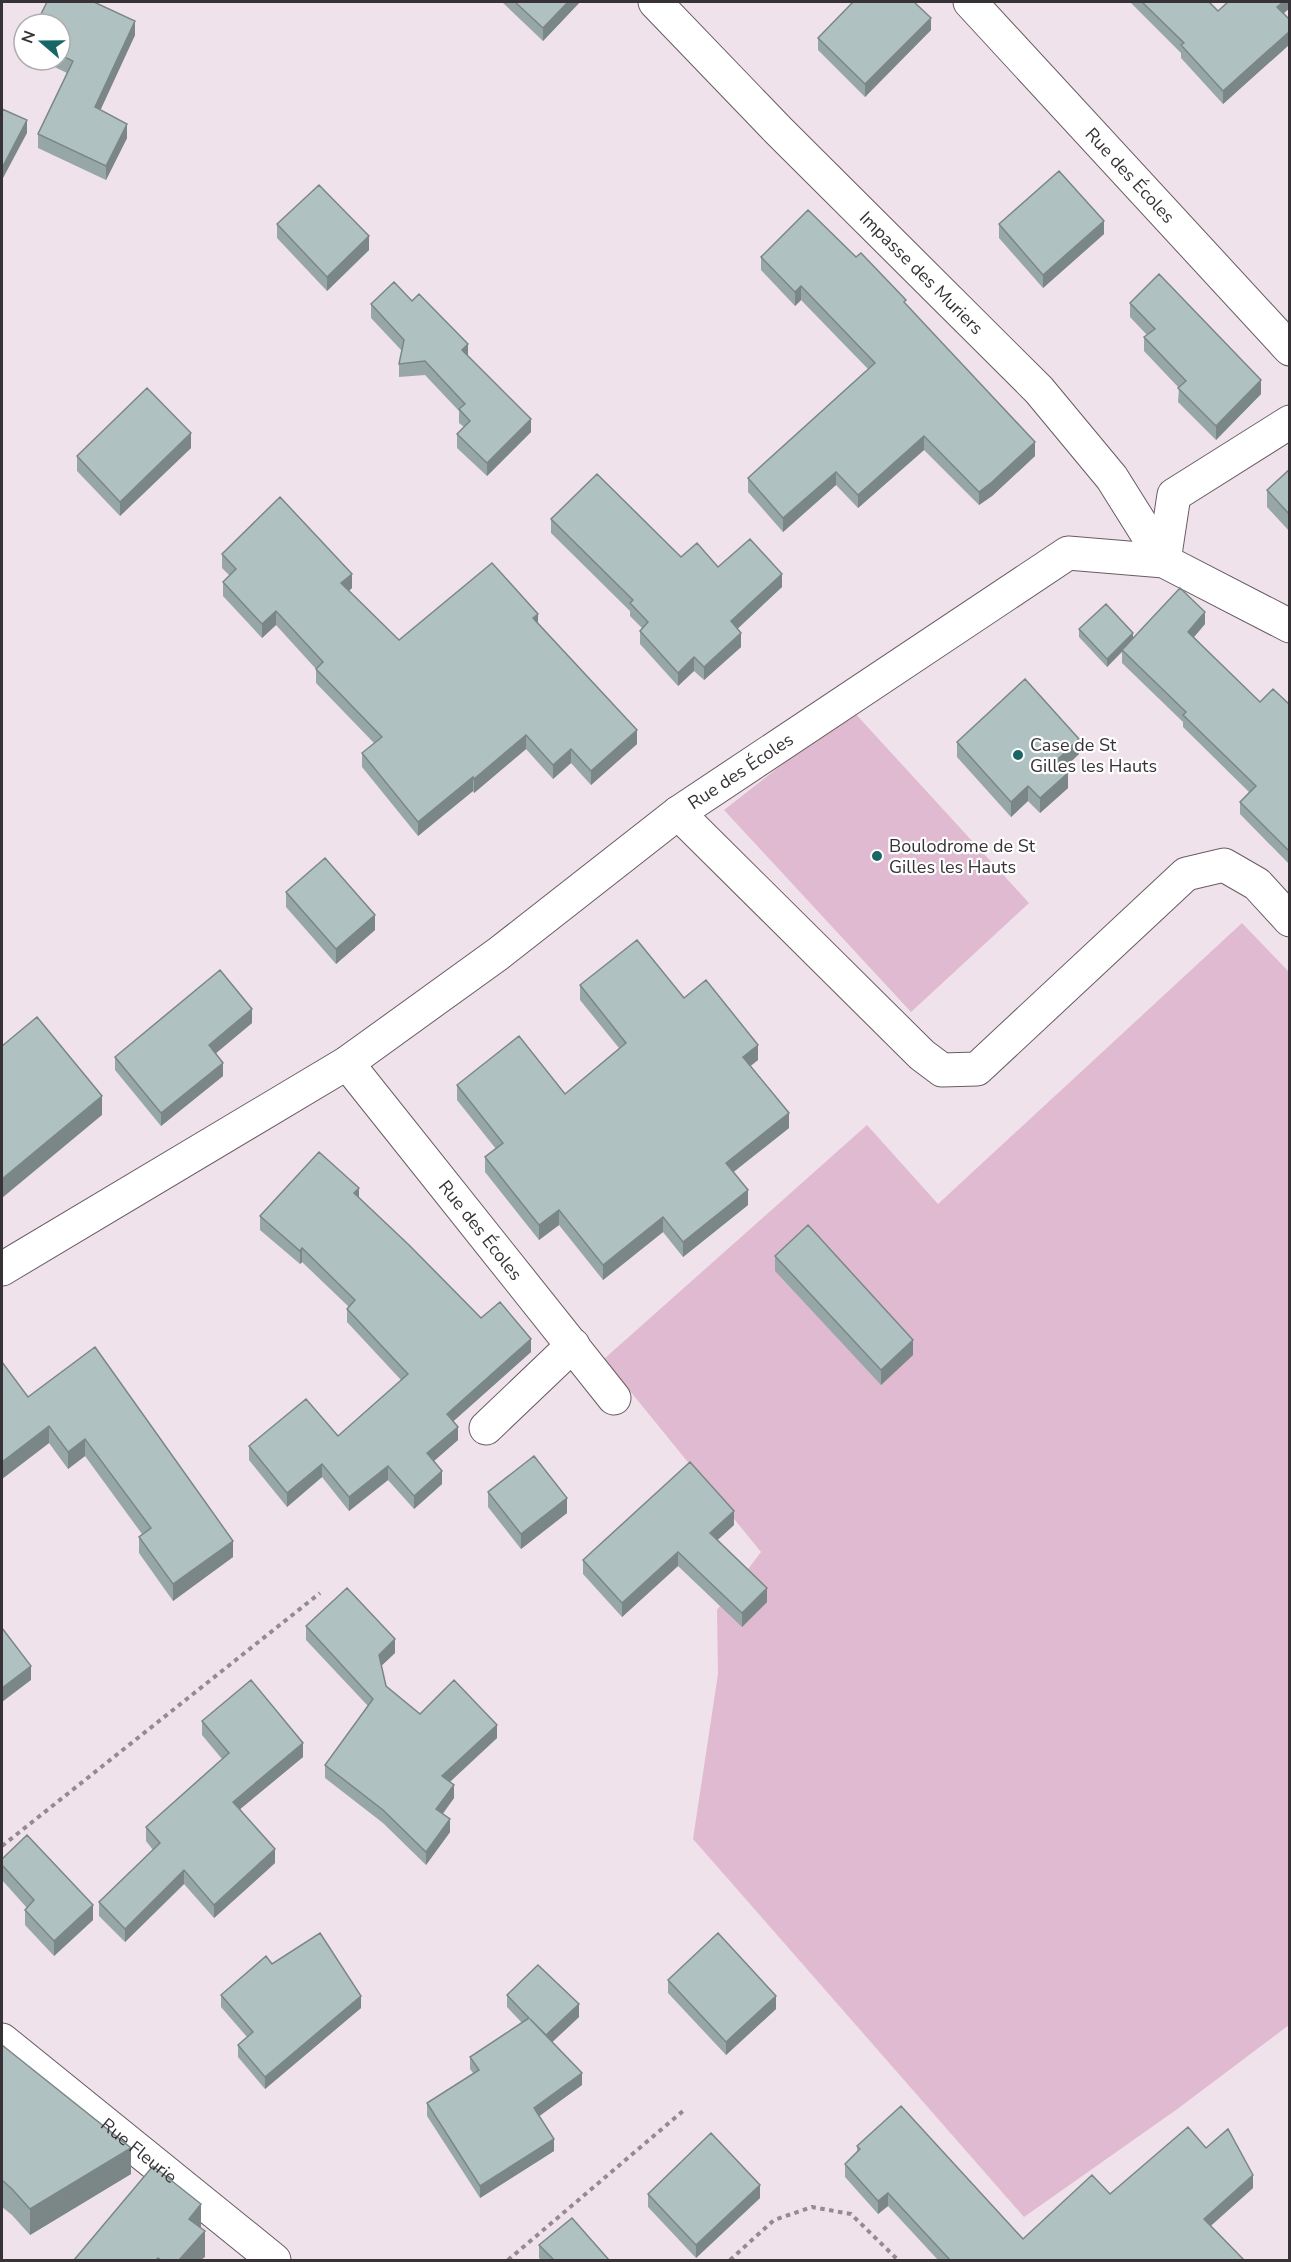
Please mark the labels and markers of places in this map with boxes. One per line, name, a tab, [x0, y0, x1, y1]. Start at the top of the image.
place label: Case de St Gilles les Hauts	[1030, 733, 1157, 778]
marker: Case de St Gilles les Hauts	[1011, 748, 1025, 762]
place label: Boulodrome de St Gilles les Hauts	[889, 834, 1036, 879]
marker: Boulodrome de St Gilles les Hauts	[870, 849, 884, 863]

